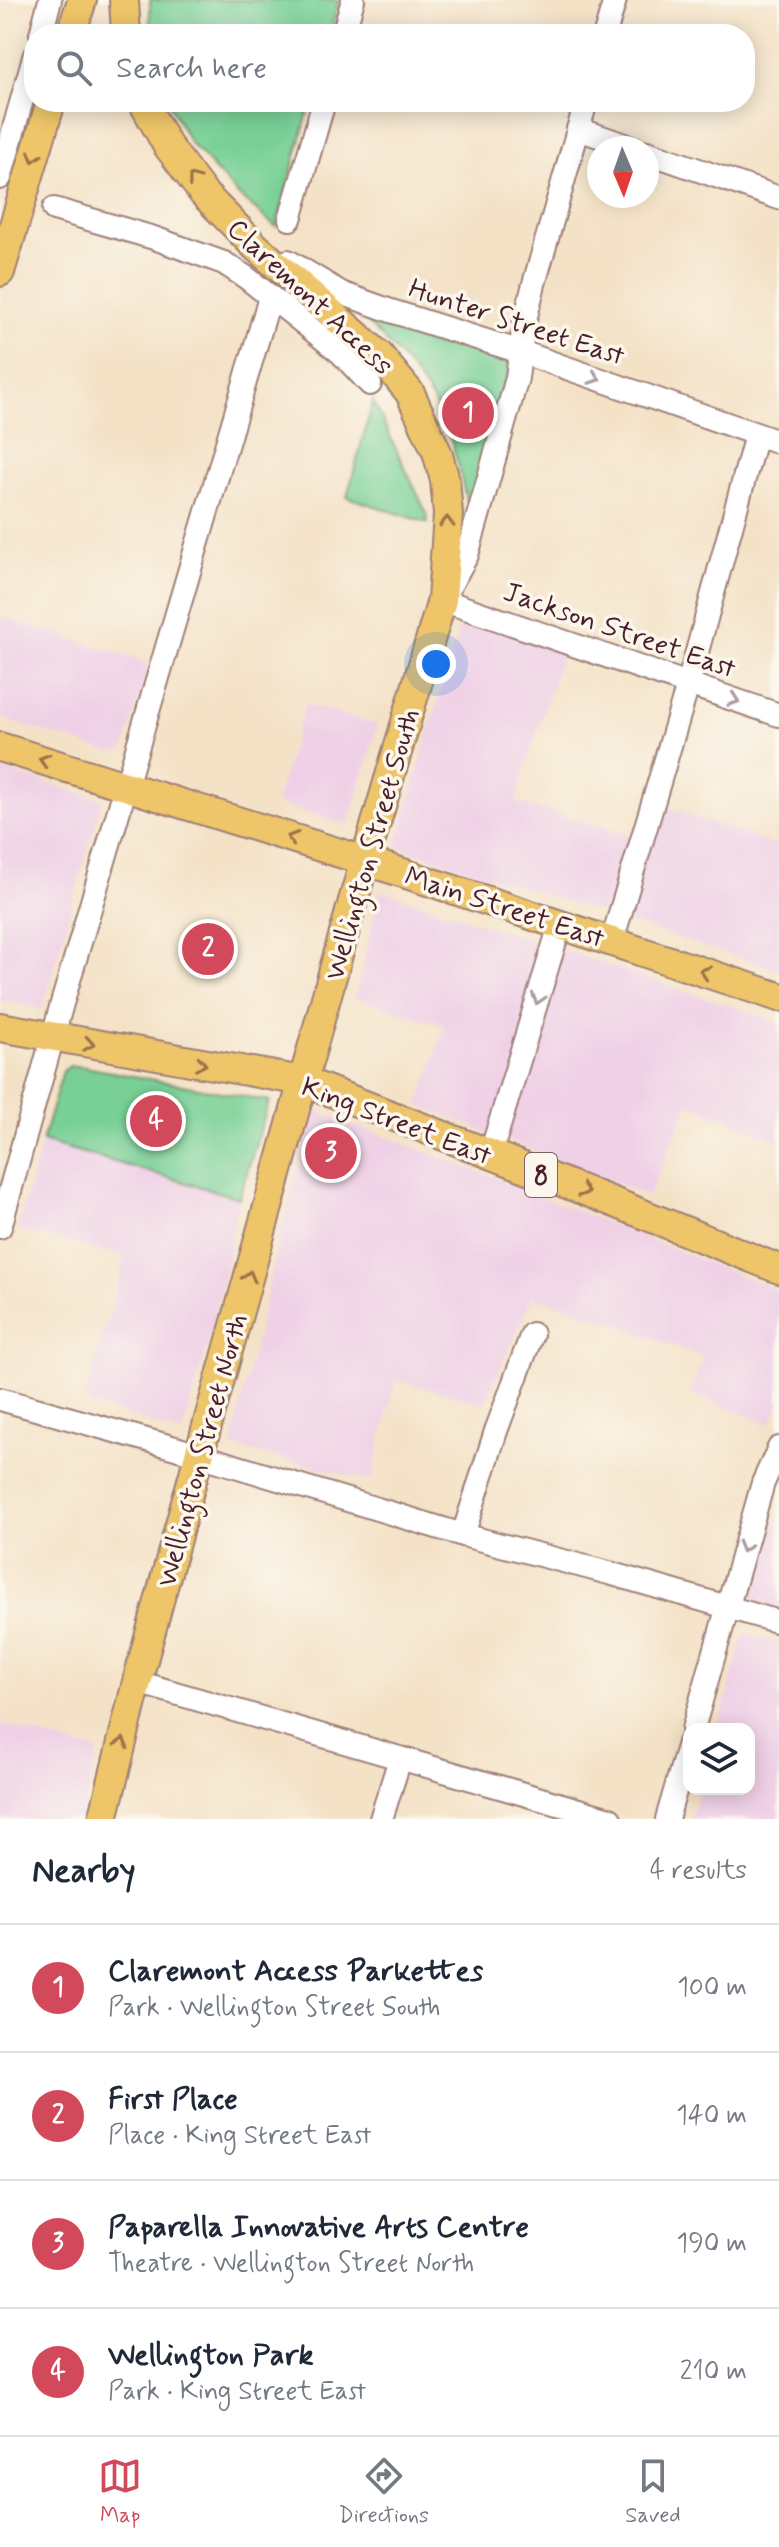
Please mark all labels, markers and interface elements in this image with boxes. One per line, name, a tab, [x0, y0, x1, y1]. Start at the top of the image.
search box	[24, 24, 755, 112]
icon: search	[52, 46, 96, 90]
text: Search here	[116, 49, 267, 88]
north arrow	[587, 136, 659, 208]
one-way arrow	[27, 150, 43, 163]
one-way arrow	[188, 173, 202, 188]
street label: Claremont Access	[218, 211, 400, 385]
street label: Hunter Street East	[404, 271, 630, 376]
one-way arrow	[587, 368, 601, 385]
pin: 1	[442, 383, 494, 443]
one-way arrow	[439, 516, 456, 528]
street label: Jackson Street East	[498, 574, 741, 689]
your location	[416, 644, 456, 684]
one-way arrow	[726, 690, 740, 706]
street label: Wellington Street South	[317, 705, 433, 986]
one-way arrow	[37, 753, 51, 769]
one-way arrow	[285, 831, 299, 847]
street label: Main Street East	[400, 859, 609, 958]
pin: 2	[182, 919, 234, 979]
one-way arrow	[699, 965, 713, 981]
one-way arrow	[531, 992, 547, 1006]
one-way arrow	[83, 1034, 96, 1051]
one-way arrow	[194, 1054, 208, 1071]
street label: King Street East	[295, 1069, 497, 1178]
pin: 4	[130, 1091, 182, 1151]
pin: 3	[305, 1123, 357, 1183]
road number: 8	[525, 1153, 557, 1197]
one-way arrow	[576, 1181, 590, 1198]
one-way arrow	[240, 1270, 256, 1284]
street label: Wellington Street North	[149, 1310, 261, 1592]
one-way arrow	[737, 1540, 753, 1554]
map controls	[683, 1723, 755, 1795]
button: layers	[683, 1723, 755, 1795]
one-way arrow	[113, 1737, 130, 1751]
text: Nearby	[32, 1849, 136, 1894]
text: 4 results	[650, 1854, 747, 1888]
text: Claremont Access Parkettes	[108, 1952, 483, 1991]
text: 1	[52, 1971, 64, 2005]
text: 100 m	[677, 1971, 747, 2005]
text: Park · Wellington Street South	[108, 1991, 440, 2025]
text: First Place	[108, 2080, 238, 2119]
text: 2	[52, 2099, 64, 2133]
text: 140 m	[676, 2099, 747, 2133]
text: Place · King Street East	[108, 2119, 371, 2153]
text: Paparella Innovative Arts Centre	[108, 2208, 529, 2247]
text: 3	[52, 2227, 64, 2261]
text: 190 m	[677, 2227, 747, 2261]
text: Theatre · Wellington Street North	[108, 2247, 474, 2281]
text: Wellington Park	[108, 2336, 314, 2375]
text: 4	[50, 2355, 66, 2389]
text: 210 m	[680, 2355, 747, 2389]
text: Park · King Street East	[108, 2375, 366, 2409]
tab: Map	[98, 2454, 142, 2530]
tab: Directions	[338, 2454, 429, 2530]
tab: Saved	[625, 2454, 681, 2530]

